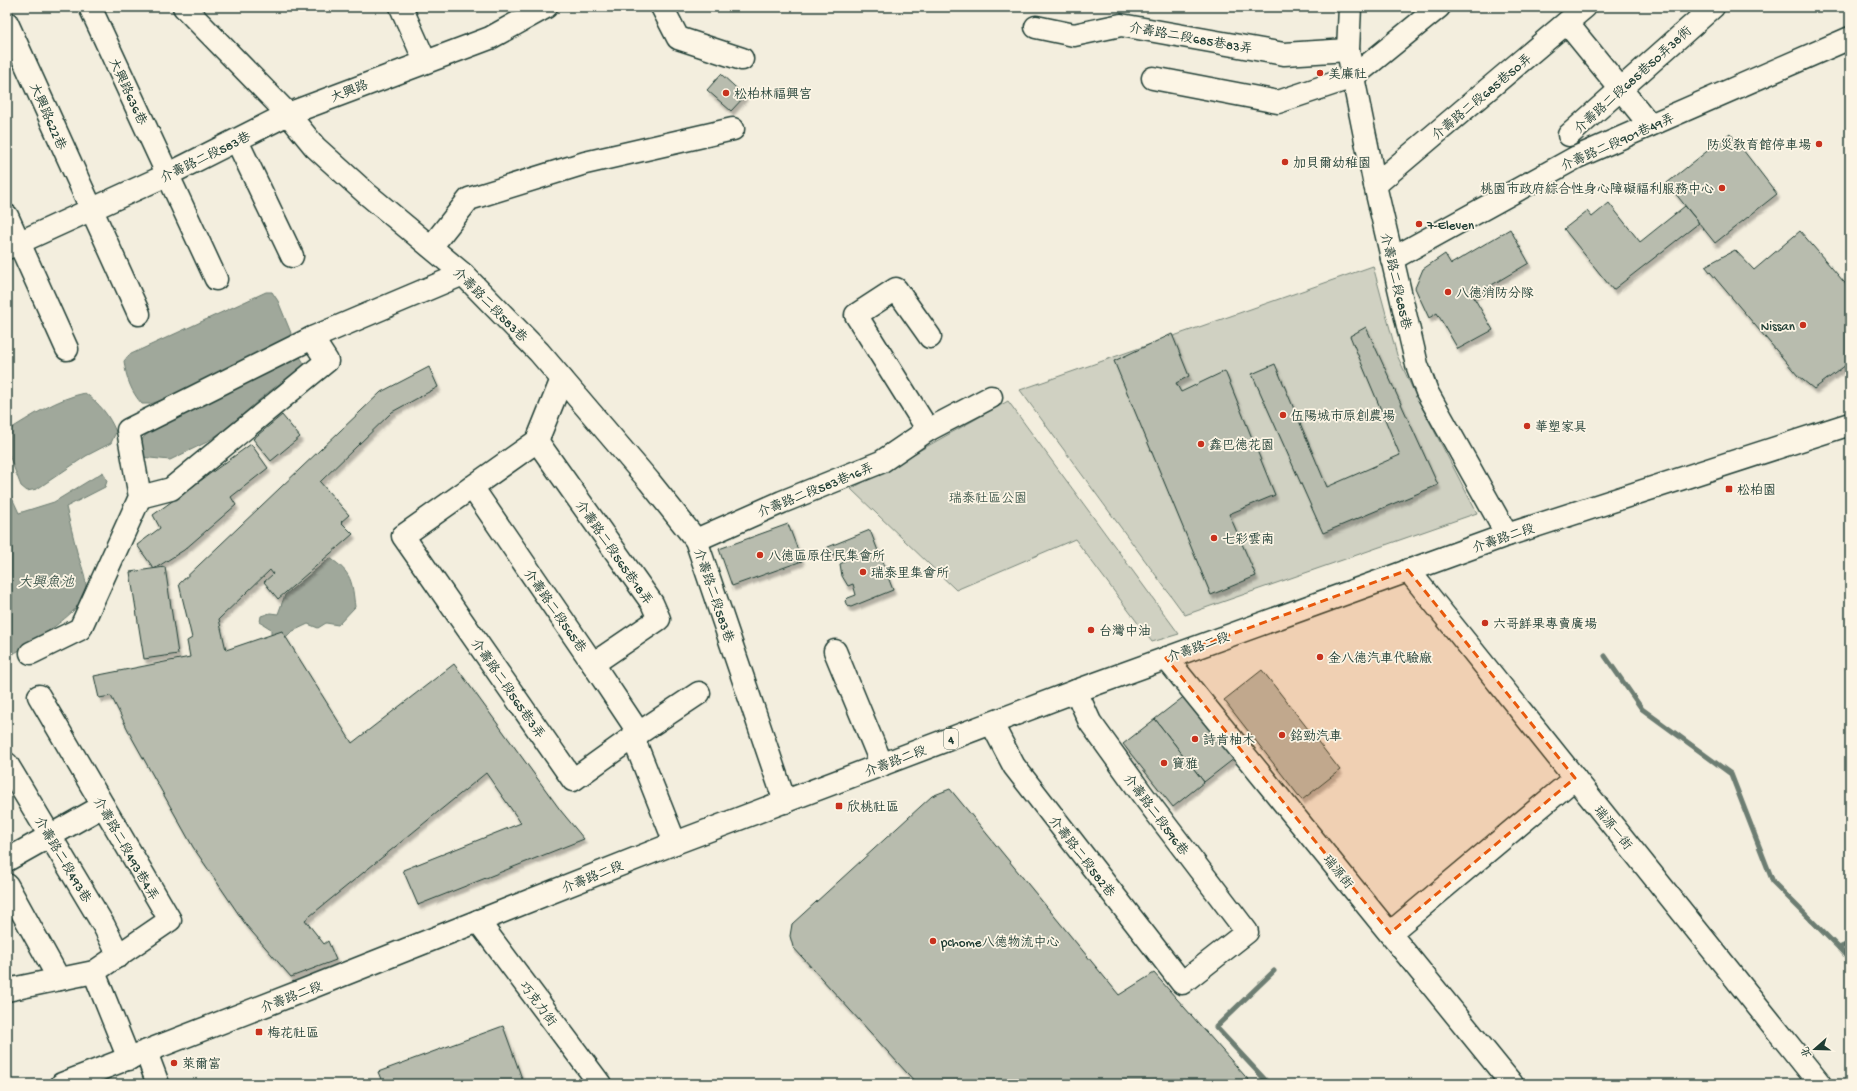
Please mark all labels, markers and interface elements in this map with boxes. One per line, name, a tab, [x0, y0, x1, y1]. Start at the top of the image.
street label: 介壽路二段685巷83弄	[1128, 20, 1254, 58]
street label: 介壽路二段685巷50弄38衖	[1571, 23, 1695, 137]
street label: 介壽路二段685巷50弄	[1429, 51, 1536, 144]
street label: 大興路636巷	[105, 56, 150, 128]
place label: 美廉社	[1328, 67, 1367, 83]
marker: 美廉社	[1315, 68, 1325, 78]
street label: 大興路	[329, 77, 371, 106]
street label: 大興路622巷	[25, 81, 69, 153]
place label: 松柏林福興宮	[734, 86, 812, 103]
marker: 松柏林福興宮	[721, 88, 731, 98]
street label: 介壽路二段901巷49弄	[1558, 111, 1677, 175]
street label: 介壽路二段583巷	[158, 129, 254, 187]
place label: 防災教育館停車場	[1707, 137, 1811, 154]
marker: 防災教育館停車場	[1814, 139, 1824, 149]
place label: 加貝爾幼稚園	[1293, 156, 1371, 172]
marker: 加貝爾幼稚園	[1280, 157, 1290, 167]
place label: 桃園市政府綜合性身心障礙福利服務中心	[1480, 181, 1714, 198]
marker: 桃園市政府綜合性身心障礙福利服務中心	[1717, 183, 1727, 193]
marker: 7-Eleven	[1414, 219, 1424, 229]
place label: 7-Eleven	[1426, 219, 1475, 234]
street label: 介壽路二段685巷	[1376, 232, 1414, 331]
street label: 介壽路二段583巷	[449, 265, 530, 346]
place label: 八德消防分隊	[1456, 285, 1534, 302]
marker: 八德消防分隊	[1443, 287, 1453, 297]
place label: Nissan	[1761, 320, 1796, 335]
marker: Nissan	[1798, 320, 1808, 330]
place label: 伍陽城市原創農場	[1291, 408, 1395, 425]
marker: 伍陽城市原創農場	[1278, 410, 1288, 420]
place label: 華塑家具	[1535, 420, 1587, 436]
marker: 華塑家具	[1522, 421, 1532, 431]
place label: 鑫巴德花園	[1209, 437, 1274, 454]
marker: 鑫巴德花園	[1196, 439, 1206, 449]
street label: 介壽路二段583巷16弄	[755, 460, 876, 521]
place label: 松柏園	[1737, 482, 1776, 499]
marker: 松柏園	[1724, 484, 1734, 494]
park label: 瑞泰社區公園	[949, 491, 1027, 507]
street label: 介壽路二段565巷18弄	[571, 498, 655, 608]
street label: 介壽路二段	[1470, 521, 1537, 557]
place label: 七彩雲南	[1222, 532, 1274, 548]
marker: 七彩雲南	[1209, 533, 1219, 543]
street label: 介壽路二段583巷	[689, 546, 737, 645]
place label: 八德區原住民集會所	[768, 548, 885, 565]
marker: 八德區原住民集會所	[755, 550, 765, 560]
street label: 介壽路二段565巷	[520, 566, 589, 656]
place label: 瑞泰里集會所	[871, 566, 949, 582]
marker: 瑞泰里集會所	[858, 567, 868, 577]
water label: 大興魚池	[18, 574, 75, 592]
place label: 六哥鮮果專賣廣場	[1493, 617, 1597, 633]
marker: 六哥鮮果專賣廣場	[1480, 618, 1490, 628]
place label: 台灣中油	[1099, 623, 1151, 640]
marker: 台灣中油	[1086, 625, 1096, 635]
street label: 介壽路二段	[1165, 629, 1232, 667]
street label: 介壽路二段565巷3弄	[467, 636, 548, 742]
place label: 金八德汽車代驗廠	[1328, 650, 1432, 667]
marker: 金八德汽車代驗廠	[1315, 652, 1325, 662]
road number: 4	[944, 729, 958, 749]
place label: 銘勁汽車	[1290, 729, 1342, 745]
marker: 銘勁汽車	[1277, 730, 1287, 740]
place label: 詩肯柚木	[1203, 733, 1255, 749]
marker: 詩肯柚木	[1190, 734, 1200, 744]
street label: 介壽路二段	[863, 743, 929, 781]
place label: 寶雅	[1172, 757, 1198, 773]
marker: 寶雅	[1159, 758, 1169, 768]
street label: 介壽路二段596巷	[1120, 771, 1191, 859]
street label: 介壽路二段493巷4弄	[89, 795, 161, 903]
place label: 欣桃社區	[847, 799, 899, 816]
marker: 欣桃社區	[834, 801, 844, 811]
street label: 瑞源一街	[1590, 803, 1635, 854]
street label: 介壽路二段493巷	[30, 814, 94, 906]
street label: 介壽路二段582巷	[1045, 814, 1118, 901]
street label: 瑞源街	[1319, 852, 1356, 892]
street label: 介壽路二段	[560, 858, 626, 897]
place label: pchome八德物流中心	[940, 934, 1060, 951]
marker: pchome八德物流中心	[928, 936, 938, 946]
street label: 介壽路二段	[259, 979, 325, 1017]
street label: 巧克力街	[515, 979, 559, 1030]
place label: 梅花社區	[267, 1025, 319, 1042]
marker: 梅花社區	[254, 1027, 264, 1037]
north arrow	[1795, 1029, 1835, 1069]
text: 北	[1800, 1045, 1815, 1059]
place label: 萊爾富	[182, 1057, 221, 1073]
marker: 萊爾富	[169, 1058, 179, 1068]

